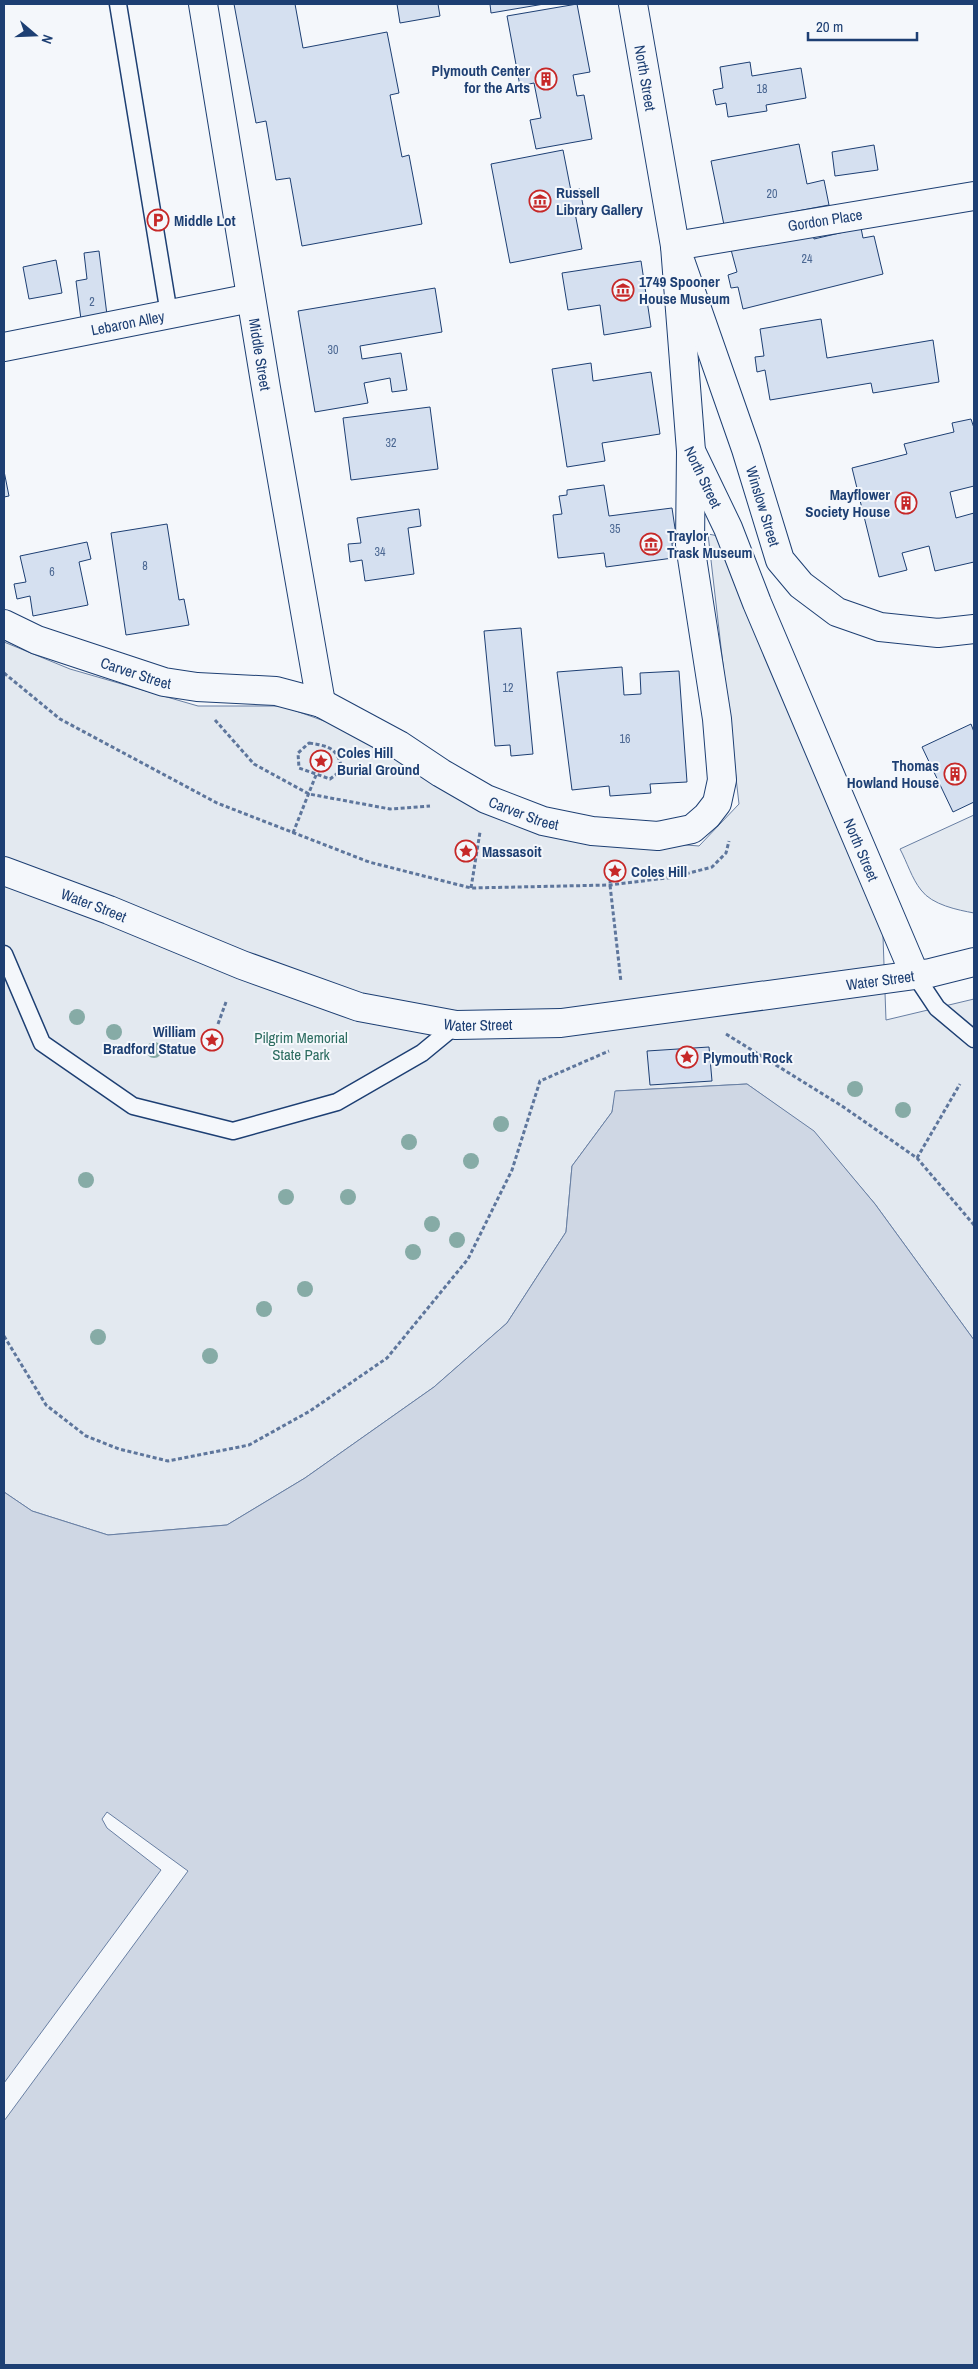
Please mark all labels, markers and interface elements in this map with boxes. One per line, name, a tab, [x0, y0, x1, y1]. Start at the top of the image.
north arrow	[10, 10, 60, 60]
scale bar	[808, 10, 917, 42]
text: 20 m	[816, 16, 843, 37]
text: N	[37, 32, 57, 46]
street label: North Street	[630, 43, 662, 113]
place label: Plymouth Center for the Arts	[432, 60, 530, 98]
building icon: Plymouth Center for the Arts	[534, 67, 558, 91]
house number: 18	[757, 81, 767, 97]
place label: Russell Library Gallery	[556, 182, 643, 220]
house number: 20	[767, 186, 777, 202]
museum icon: Russell Library Gallery	[528, 189, 552, 213]
street label: Gordon Place	[786, 204, 864, 236]
parking icon: Middle Lot	[146, 208, 170, 232]
place label: Middle Lot	[174, 210, 236, 231]
house number: 24	[802, 251, 813, 267]
place label: 1749 Spooner House Museum	[639, 271, 730, 309]
museum icon: 1749 Spooner House Museum	[611, 278, 635, 302]
house number: 2	[89, 294, 95, 310]
street label: Lebaron Alley	[89, 305, 167, 340]
street label: Middle Street	[244, 316, 277, 393]
house number: 30	[328, 342, 338, 358]
house number: 32	[386, 435, 396, 451]
street label: North Street	[680, 442, 728, 512]
street label: Winslow Street	[741, 464, 786, 549]
place label: Mayflower Society House	[805, 484, 890, 522]
building icon: Mayflower Society House	[894, 491, 918, 515]
house number: 35	[610, 521, 621, 537]
place label: Traylor Trask Museum	[667, 525, 753, 563]
museum icon: Traylor Trask Museum	[639, 532, 663, 556]
house number: 34	[375, 544, 386, 560]
house number: 8	[142, 558, 148, 574]
house number: 6	[49, 564, 55, 580]
street label: Carver Street	[98, 651, 173, 694]
house number: 12	[503, 680, 513, 696]
house number: 16	[620, 731, 630, 747]
place label: Coles Hill Burial Ground	[337, 742, 420, 780]
place icon: Coles Hill Burial Ground	[309, 749, 333, 773]
place label: Thomas Howland House	[847, 755, 939, 793]
building icon: Thomas Howland House	[943, 762, 967, 786]
street label: Carver Street	[486, 791, 561, 835]
street label: North Street	[839, 815, 885, 885]
place icon: Massasoit	[454, 839, 478, 863]
place label: Massasoit	[482, 841, 541, 862]
place icon: Coles Hill	[603, 859, 627, 883]
place label: Coles Hill	[631, 861, 687, 882]
street label: Water Street	[58, 883, 130, 927]
street label: Water Street	[845, 965, 916, 995]
street label: Water Street	[442, 1012, 513, 1036]
place label: William Bradford Statue	[103, 1021, 196, 1059]
park label: Pilgrim Memorial State Park	[254, 1027, 348, 1065]
place icon: William Bradford Statue	[200, 1028, 224, 1052]
place icon: Plymouth Rock	[675, 1045, 699, 1069]
place label: Plymouth Rock	[703, 1047, 793, 1068]

